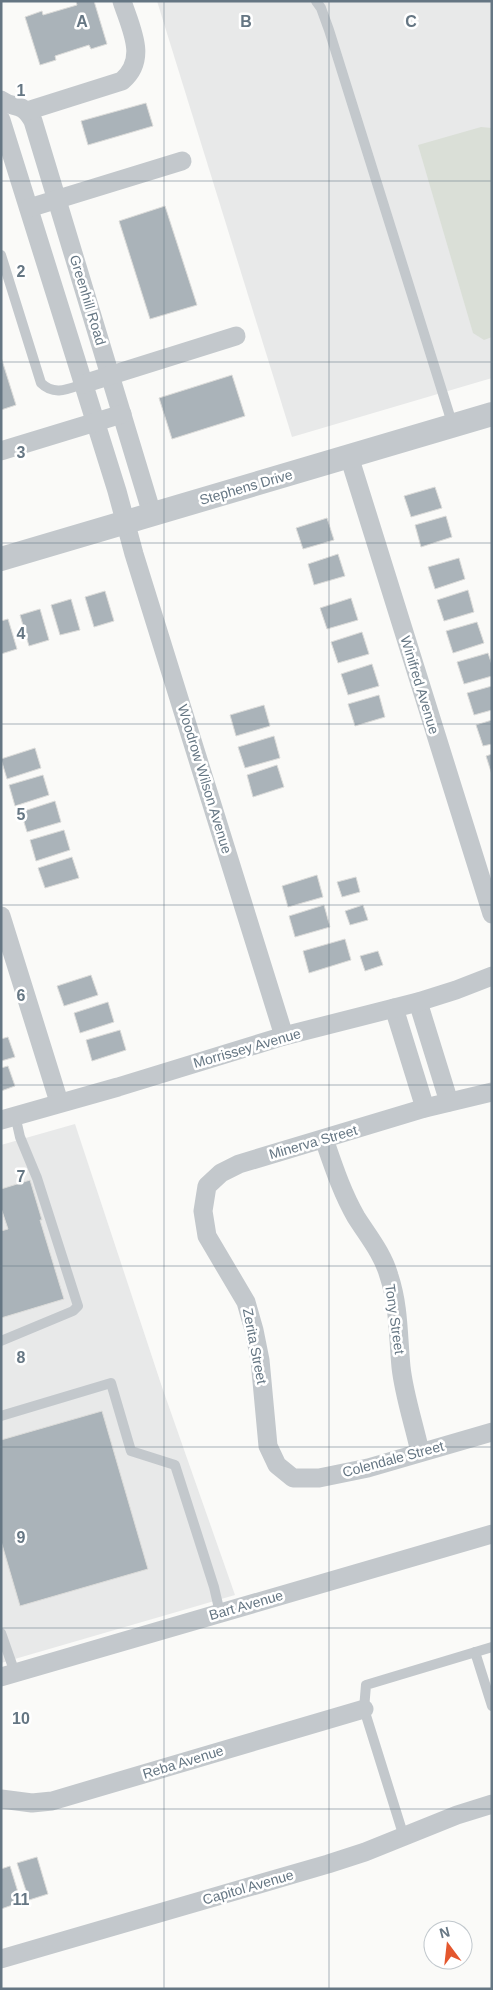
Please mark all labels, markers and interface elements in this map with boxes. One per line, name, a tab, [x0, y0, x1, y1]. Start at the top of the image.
text: A	[76, 13, 88, 30]
text: B	[240, 13, 252, 30]
text: C	[405, 13, 417, 30]
text: 1	[17, 82, 26, 99]
street label: Greenhill Road	[67, 253, 109, 347]
text: 2	[17, 263, 26, 280]
text: 3	[17, 444, 26, 461]
street label: Stephens Drive	[198, 466, 294, 508]
text: 4	[17, 625, 26, 642]
street label: Winifred Avenue	[397, 634, 443, 736]
street label: Woodrow Wilson Avenue	[175, 702, 235, 856]
text: 5	[17, 806, 26, 823]
text: 6	[17, 987, 26, 1004]
street label: Morrissey Avenue	[191, 1025, 303, 1071]
street label: Minerva Street	[267, 1122, 359, 1162]
text: 7	[17, 1168, 26, 1185]
street label: Tony Street	[382, 1283, 408, 1355]
street label: Zerita Street	[240, 1307, 270, 1385]
text: 8	[17, 1349, 26, 1366]
street label: Colendale Street	[341, 1438, 446, 1480]
text: 9	[17, 1529, 26, 1546]
street label: Bart Avenue	[207, 1587, 285, 1623]
text: 10	[12, 1710, 30, 1727]
street label: Reba Avenue	[141, 1742, 226, 1782]
street label: Capitol Avenue	[201, 1866, 296, 1908]
text: 11	[13, 1891, 30, 1908]
north arrow	[423, 1920, 473, 1970]
text: N	[438, 1923, 452, 1941]

